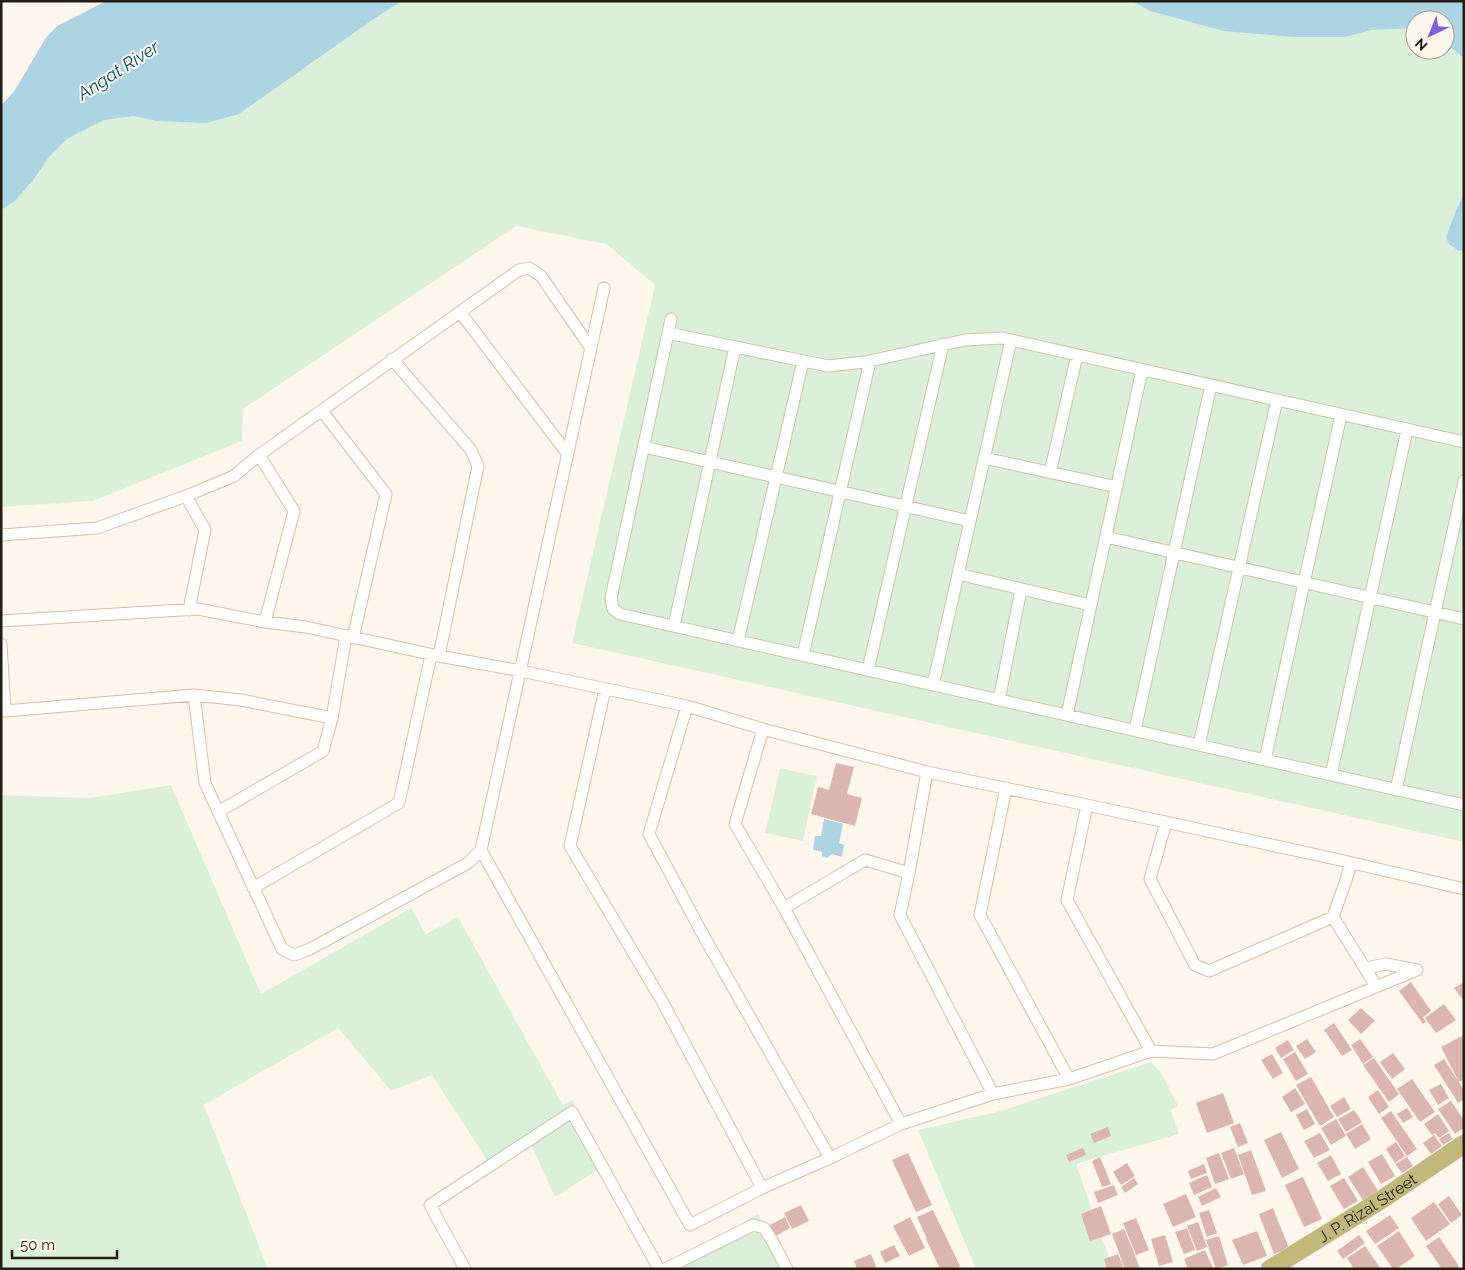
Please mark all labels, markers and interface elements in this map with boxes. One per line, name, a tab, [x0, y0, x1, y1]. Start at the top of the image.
north arrow	[1405, 10, 1455, 60]
water label: Angat River	[72, 35, 163, 105]
text: N	[1412, 35, 1430, 54]
street label: J. P. Rizal Street	[1315, 1169, 1421, 1246]
scale bar	[12, 1228, 118, 1260]
text: 50 m	[20, 1236, 55, 1254]

